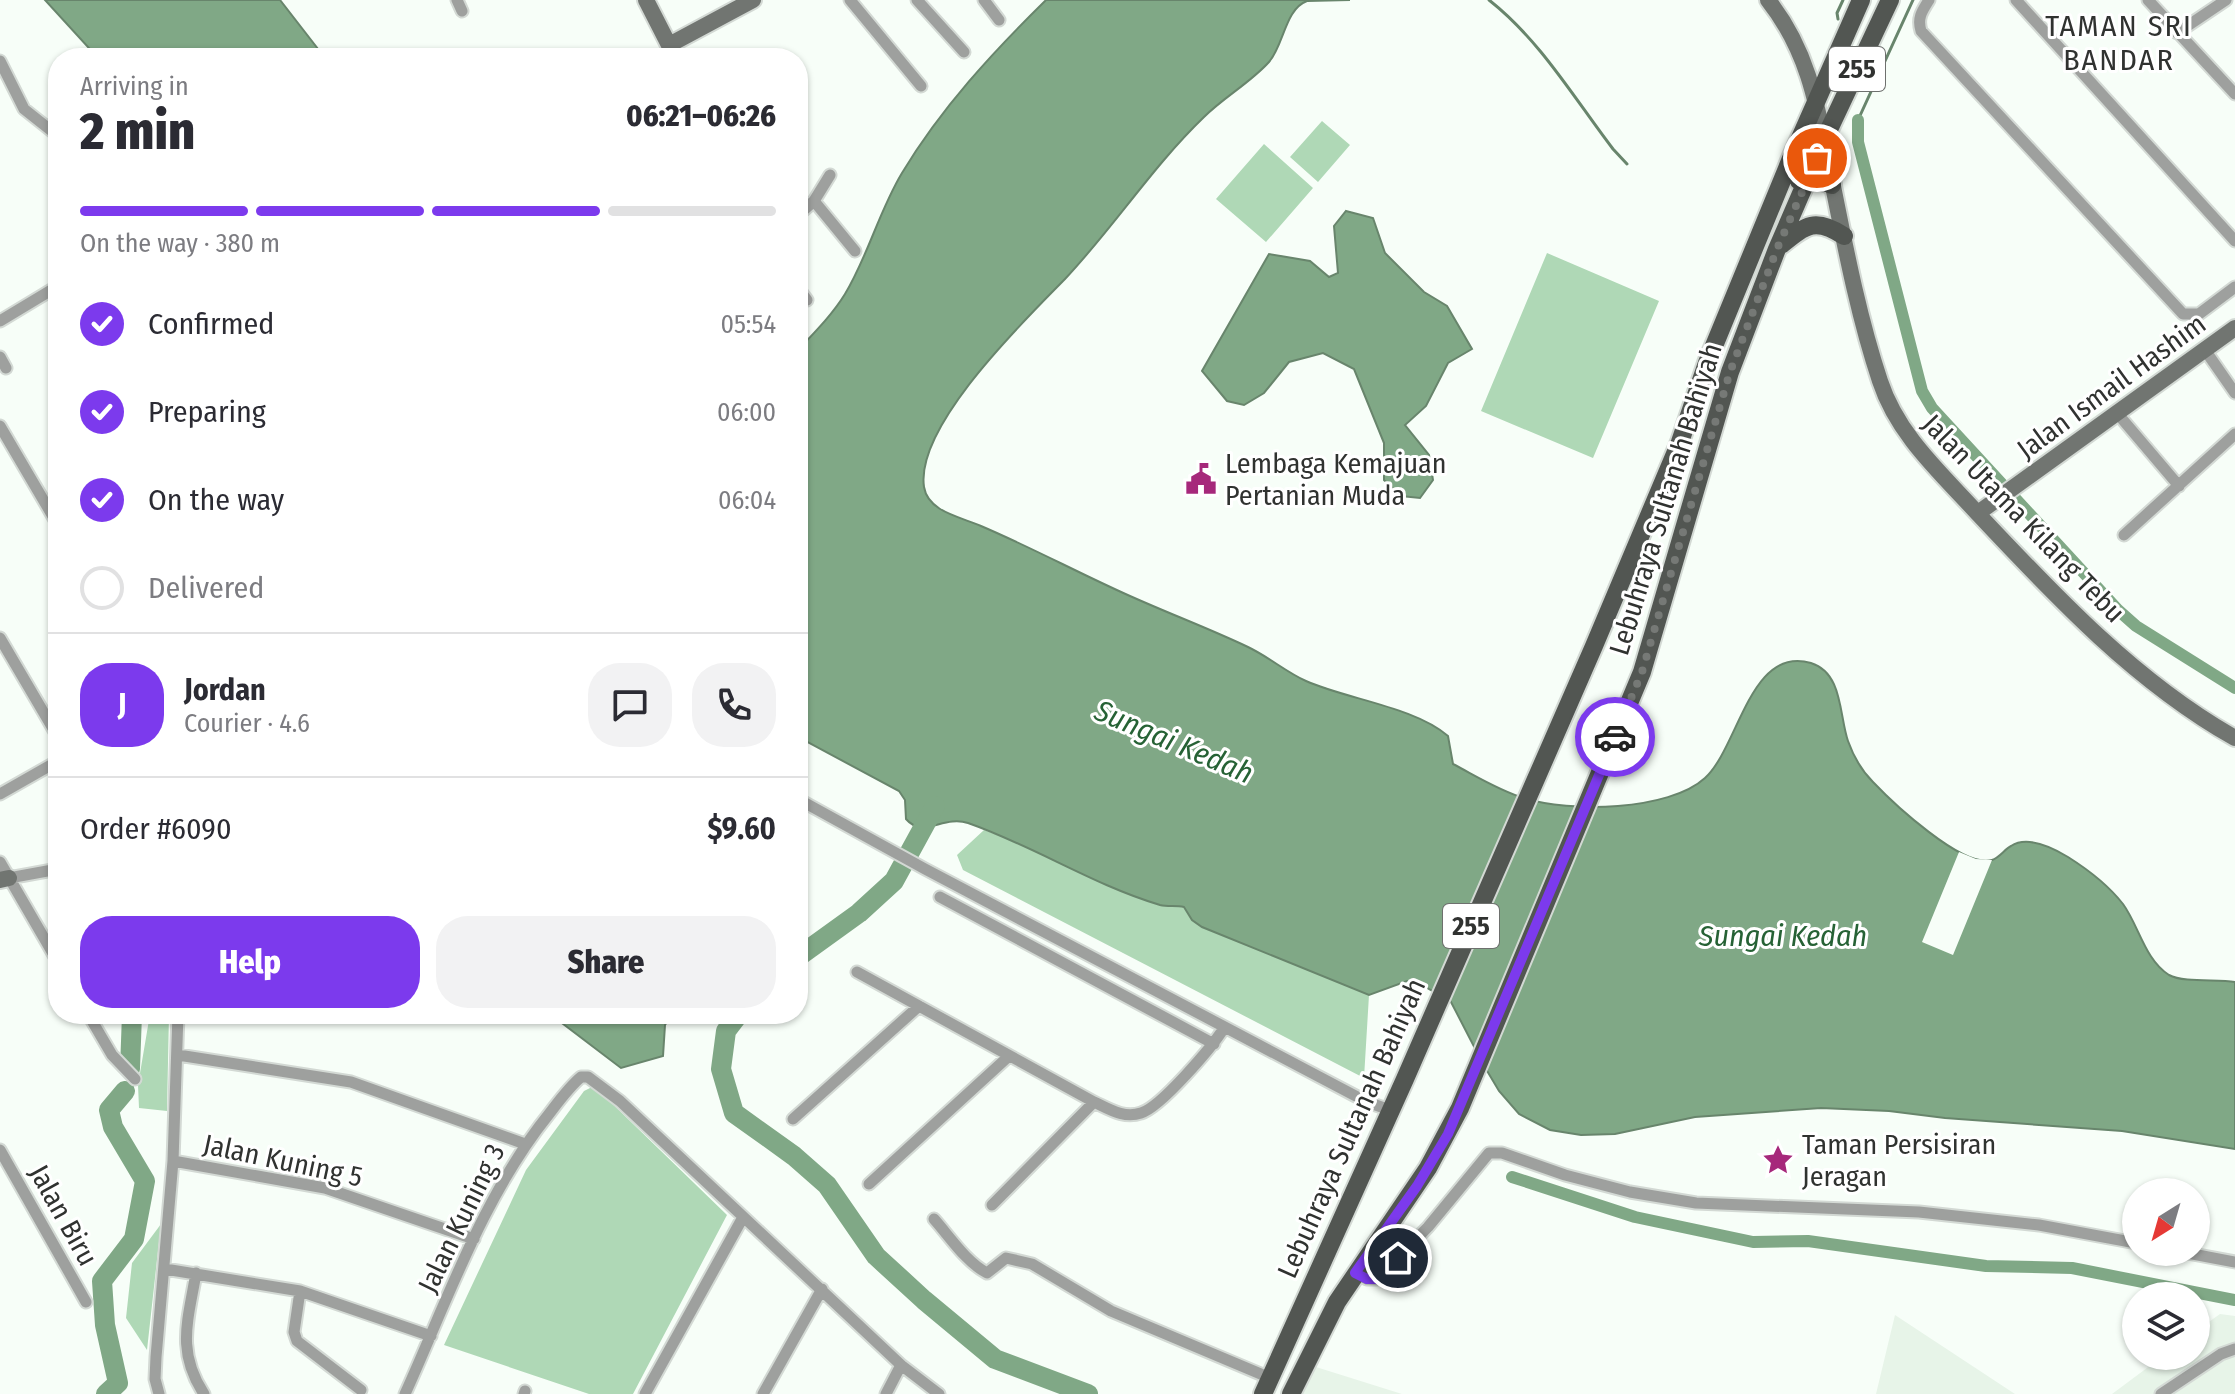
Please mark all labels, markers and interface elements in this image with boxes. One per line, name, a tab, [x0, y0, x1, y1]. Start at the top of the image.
district label: TAMAN SRI BANDAR	[2045, 8, 2193, 78]
road number: 255	[1829, 47, 1885, 91]
text: Arriving in	[80, 71, 189, 102]
text: 06:21–06:26	[626, 98, 776, 134]
text: 2 min	[80, 100, 195, 163]
pin	[1783, 124, 1851, 192]
icon: bag	[1795, 136, 1839, 180]
text: On the way · 380 m	[80, 228, 280, 259]
icon: check	[80, 302, 124, 346]
text: Confirmed	[148, 306, 274, 342]
street label: Jalan Ismail Hashim	[2011, 307, 2212, 466]
text: 05:54	[720, 309, 776, 340]
street label: Lebuhraya Sultanah Bahiyah	[1602, 339, 1729, 659]
icon: check	[80, 390, 124, 434]
text: Preparing	[148, 394, 266, 430]
text: 06:00	[717, 397, 776, 428]
street label: Jalan Utama Kilang Tebu	[1916, 407, 2132, 629]
place label: Lembaga Kemajuan Pertanian Muda	[1225, 447, 1447, 512]
public building icon: Lembaga Kemajuan Pertanian Muda	[1184, 462, 1218, 496]
icon: check	[80, 478, 124, 522]
text: On the way	[148, 482, 284, 518]
text: 06:04	[718, 485, 776, 516]
text: Delivered	[148, 570, 264, 606]
button: chat	[588, 663, 672, 747]
button: phone	[692, 663, 776, 747]
text: Jordan	[184, 672, 266, 708]
text: J	[118, 687, 126, 723]
water label: Sungai Kedah	[1089, 692, 1259, 791]
courier	[1575, 697, 1655, 777]
text: Courier · 4.6	[184, 708, 310, 739]
icon: car	[1593, 715, 1637, 759]
text: Order #6090	[80, 811, 232, 847]
text: $9.60	[707, 811, 776, 847]
road number: 255	[1443, 904, 1499, 948]
button: Help	[80, 916, 420, 1008]
button: Share	[436, 916, 776, 1008]
water label: Sungai Kedah	[1698, 918, 1867, 954]
street label: Lebuhraya Sultanah Bahiyah	[1270, 973, 1432, 1283]
street label: Jalan Kuning 5	[200, 1128, 365, 1193]
place label: Taman Persisiran Jeragan	[1802, 1128, 1996, 1193]
street label: Jalan Kuning 3	[411, 1138, 512, 1298]
place icon: Taman Persisiran Jeragan	[1761, 1143, 1795, 1177]
street label: Jalan Biru	[22, 1159, 105, 1271]
north arrow	[2122, 1178, 2210, 1266]
map controls	[2122, 1178, 2210, 1370]
pin	[1364, 1224, 1432, 1292]
icon: home	[1376, 1236, 1420, 1280]
button: layers	[2122, 1282, 2210, 1370]

